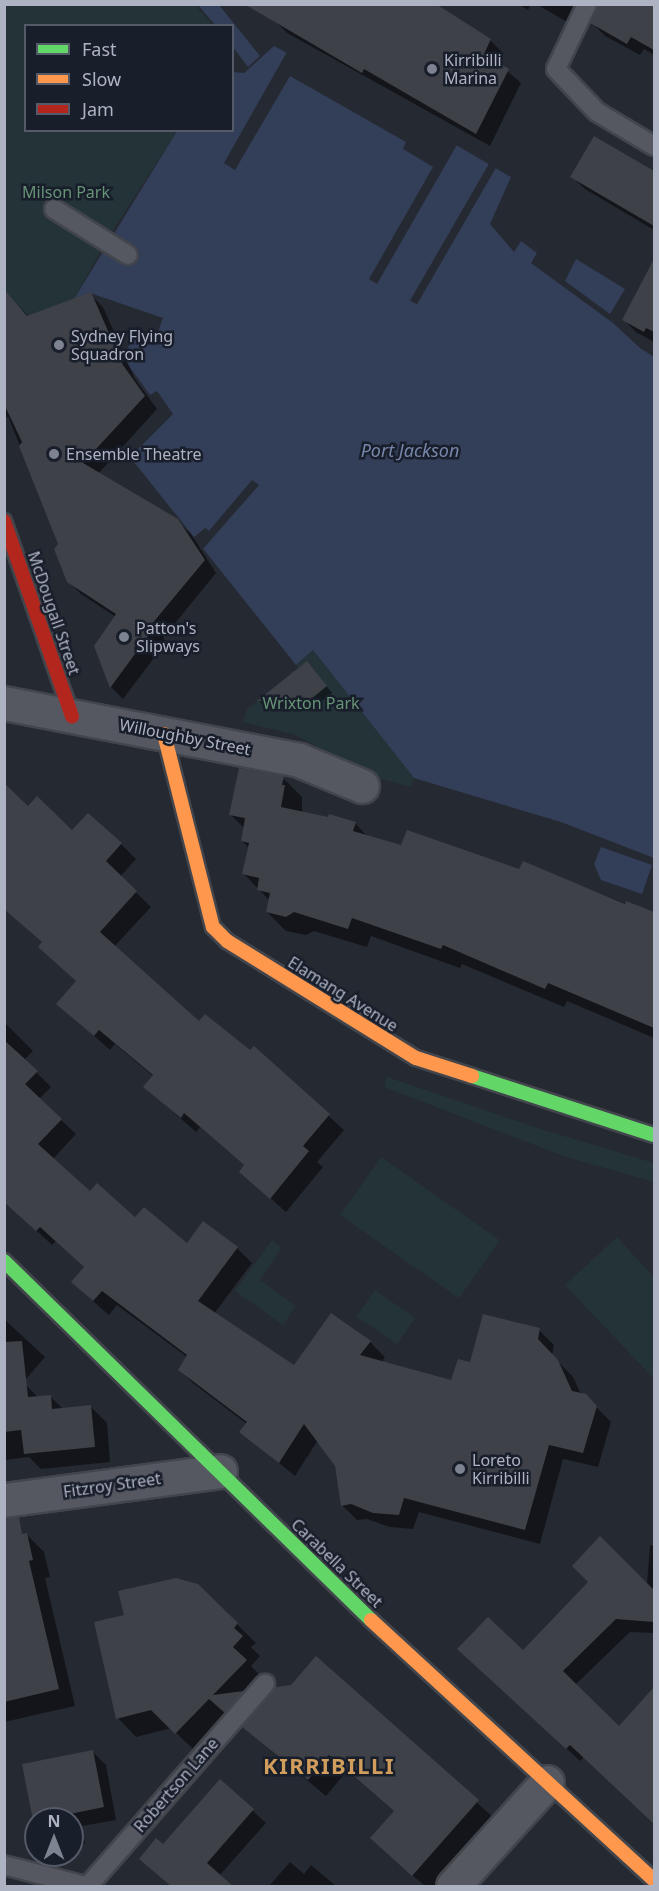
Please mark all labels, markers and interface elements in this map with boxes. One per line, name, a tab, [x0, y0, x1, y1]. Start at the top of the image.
legend	[24, 24, 234, 132]
text: Fast	[82, 37, 117, 61]
place label: Kirribilli Marina	[444, 50, 502, 88]
marker: Kirribilli Marina	[425, 62, 439, 76]
text: Slow	[82, 67, 121, 91]
text: Jam	[82, 97, 114, 121]
park label: Milson Park	[22, 182, 110, 202]
place label: Sydney Flying Squadron	[71, 326, 173, 364]
marker: Sydney Flying Squadron	[52, 338, 66, 352]
water label: Port Jackson	[361, 439, 459, 461]
place label: Ensemble Theatre	[66, 444, 201, 464]
marker: Ensemble Theatre	[47, 447, 61, 461]
street label: McDougall Street	[24, 549, 84, 677]
place label: Patton's Slipways	[136, 618, 200, 656]
marker: Patton's Slipways	[117, 630, 131, 644]
park label: Wrixton Park	[262, 693, 360, 713]
street label: Willoughby Street	[118, 715, 252, 759]
street label: Elamang Avenue	[284, 952, 402, 1036]
place label: Loreto Kirribilli	[472, 1450, 530, 1488]
marker: Loreto Kirribilli	[453, 1462, 467, 1476]
street label: Fitzroy Street	[62, 1469, 162, 1501]
street label: Carabella Street	[287, 1515, 387, 1611]
street label: Robertson Lane	[130, 1734, 222, 1836]
district label: KIRRIBILLI	[263, 1753, 395, 1779]
north arrow	[24, 1807, 84, 1867]
text: N	[47, 1810, 61, 1832]

